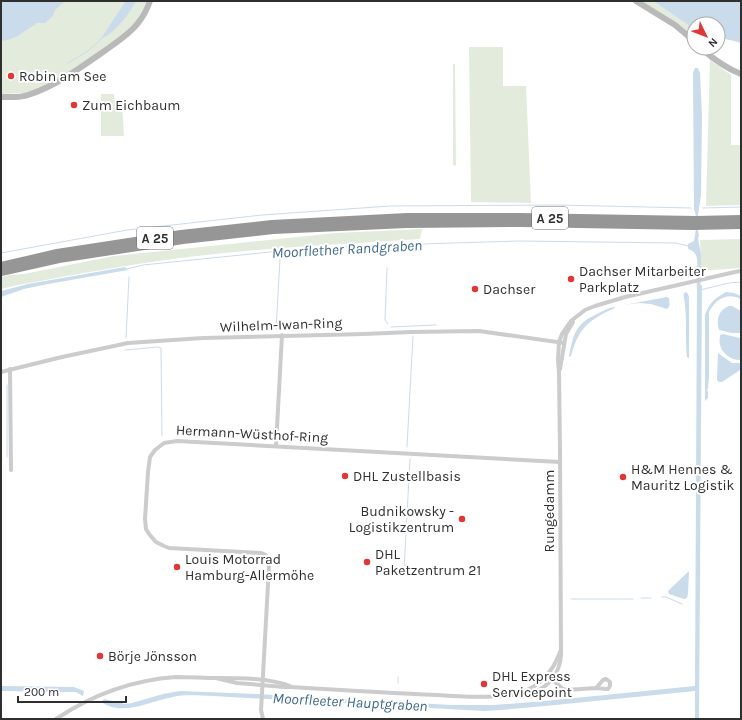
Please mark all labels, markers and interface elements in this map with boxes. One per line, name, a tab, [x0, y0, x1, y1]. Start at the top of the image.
north arrow	[686, 16, 726, 56]
text: N	[706, 35, 720, 50]
place label: Robin am See	[19, 68, 106, 85]
marker: Robin am See	[6, 71, 16, 81]
place label: Zum Eichbaum	[82, 97, 180, 114]
marker: Zum Eichbaum	[69, 100, 79, 110]
road number: A 25	[532, 207, 568, 229]
road number: A 25	[137, 227, 173, 249]
water label: Moorflether Randgraben	[271, 236, 423, 262]
place label: Dachser Mitarbeiter Parkplatz	[579, 263, 707, 296]
marker: Dachser Mitarbeiter Parkplatz	[566, 274, 576, 284]
place label: Dachser	[483, 281, 536, 298]
marker: Dachser	[470, 284, 480, 294]
street label: Wilhelm-Iwan-Ring	[220, 314, 343, 336]
street label: Hermann-Wüsthof-Ring	[176, 422, 329, 446]
place label: H&M Hennes & Mauritz Logistik	[631, 461, 735, 494]
place label: DHL Zustellbasis	[353, 468, 461, 485]
street label: Rungedamm	[541, 470, 558, 552]
marker: DHL Zustellbasis	[340, 471, 350, 481]
marker: H&M Hennes & Mauritz Logistik	[618, 472, 628, 482]
place label: Budnikowsky - Logistikzentrum	[349, 503, 454, 536]
marker: Budnikowsky - Logistikzentrum	[457, 514, 467, 524]
place label: DHL Paketzentrum 21	[375, 546, 481, 579]
place label: Louis Motorrad Hamburg-Allermöhe	[185, 551, 314, 584]
marker: DHL Paketzentrum 21	[362, 557, 372, 567]
marker: Louis Motorrad Hamburg-Allermöhe	[172, 562, 182, 572]
place label: Börje Jönsson	[108, 648, 197, 665]
marker: Börje Jönsson	[95, 651, 105, 661]
place label: DHL Express Servicepoint	[492, 668, 572, 701]
scale bar	[18, 678, 126, 704]
marker: DHL Express Servicepoint	[479, 679, 489, 689]
text: 200 m	[24, 685, 59, 699]
water label: Moorfleeter Hauptgraben	[272, 689, 428, 715]

